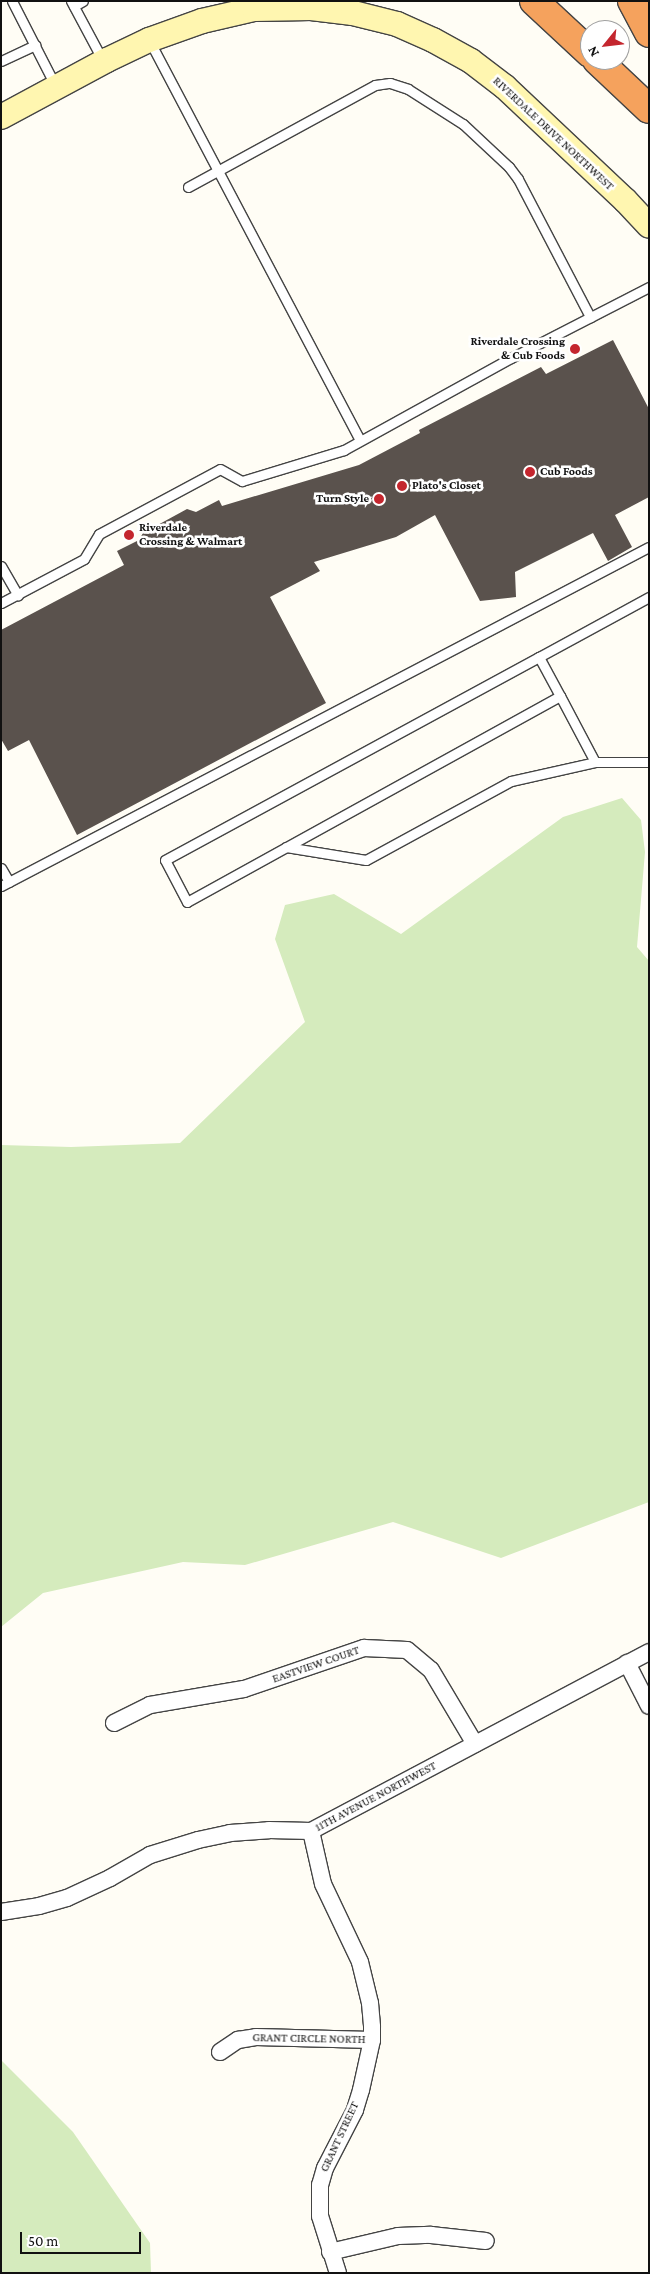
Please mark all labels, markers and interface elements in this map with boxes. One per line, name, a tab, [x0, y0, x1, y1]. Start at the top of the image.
north arrow	[580, 20, 630, 70]
text: N	[583, 44, 602, 60]
street label: RIVERDALE DRIVE NORTHWEST	[490, 74, 616, 194]
place label: Riverdale Crossing & Cub Foods	[470, 335, 565, 363]
marker: Riverdale Crossing & Cub Foods	[569, 343, 581, 355]
place label: Cub Foods	[540, 465, 593, 479]
marker: Cub Foods	[524, 466, 536, 478]
place label: Plato's Closet	[412, 479, 481, 493]
marker: Plato's Closet	[396, 480, 408, 492]
place label: Turn Style	[316, 492, 369, 506]
marker: Turn Style	[373, 493, 385, 505]
place label: Riverdale Crossing & Walmart	[139, 521, 242, 549]
marker: Riverdale Crossing & Walmart	[123, 529, 135, 541]
street label: EASTVIEW COURT	[271, 1643, 361, 1687]
street label: 11TH AVENUE NORTHWEST	[313, 1759, 439, 1835]
street label: GRANT CIRCLE NORTH	[252, 2031, 366, 2047]
street label: GRANT STREET	[317, 2100, 363, 2174]
scale bar	[22, 2222, 144, 2254]
text: 50 m	[28, 2233, 58, 2249]

